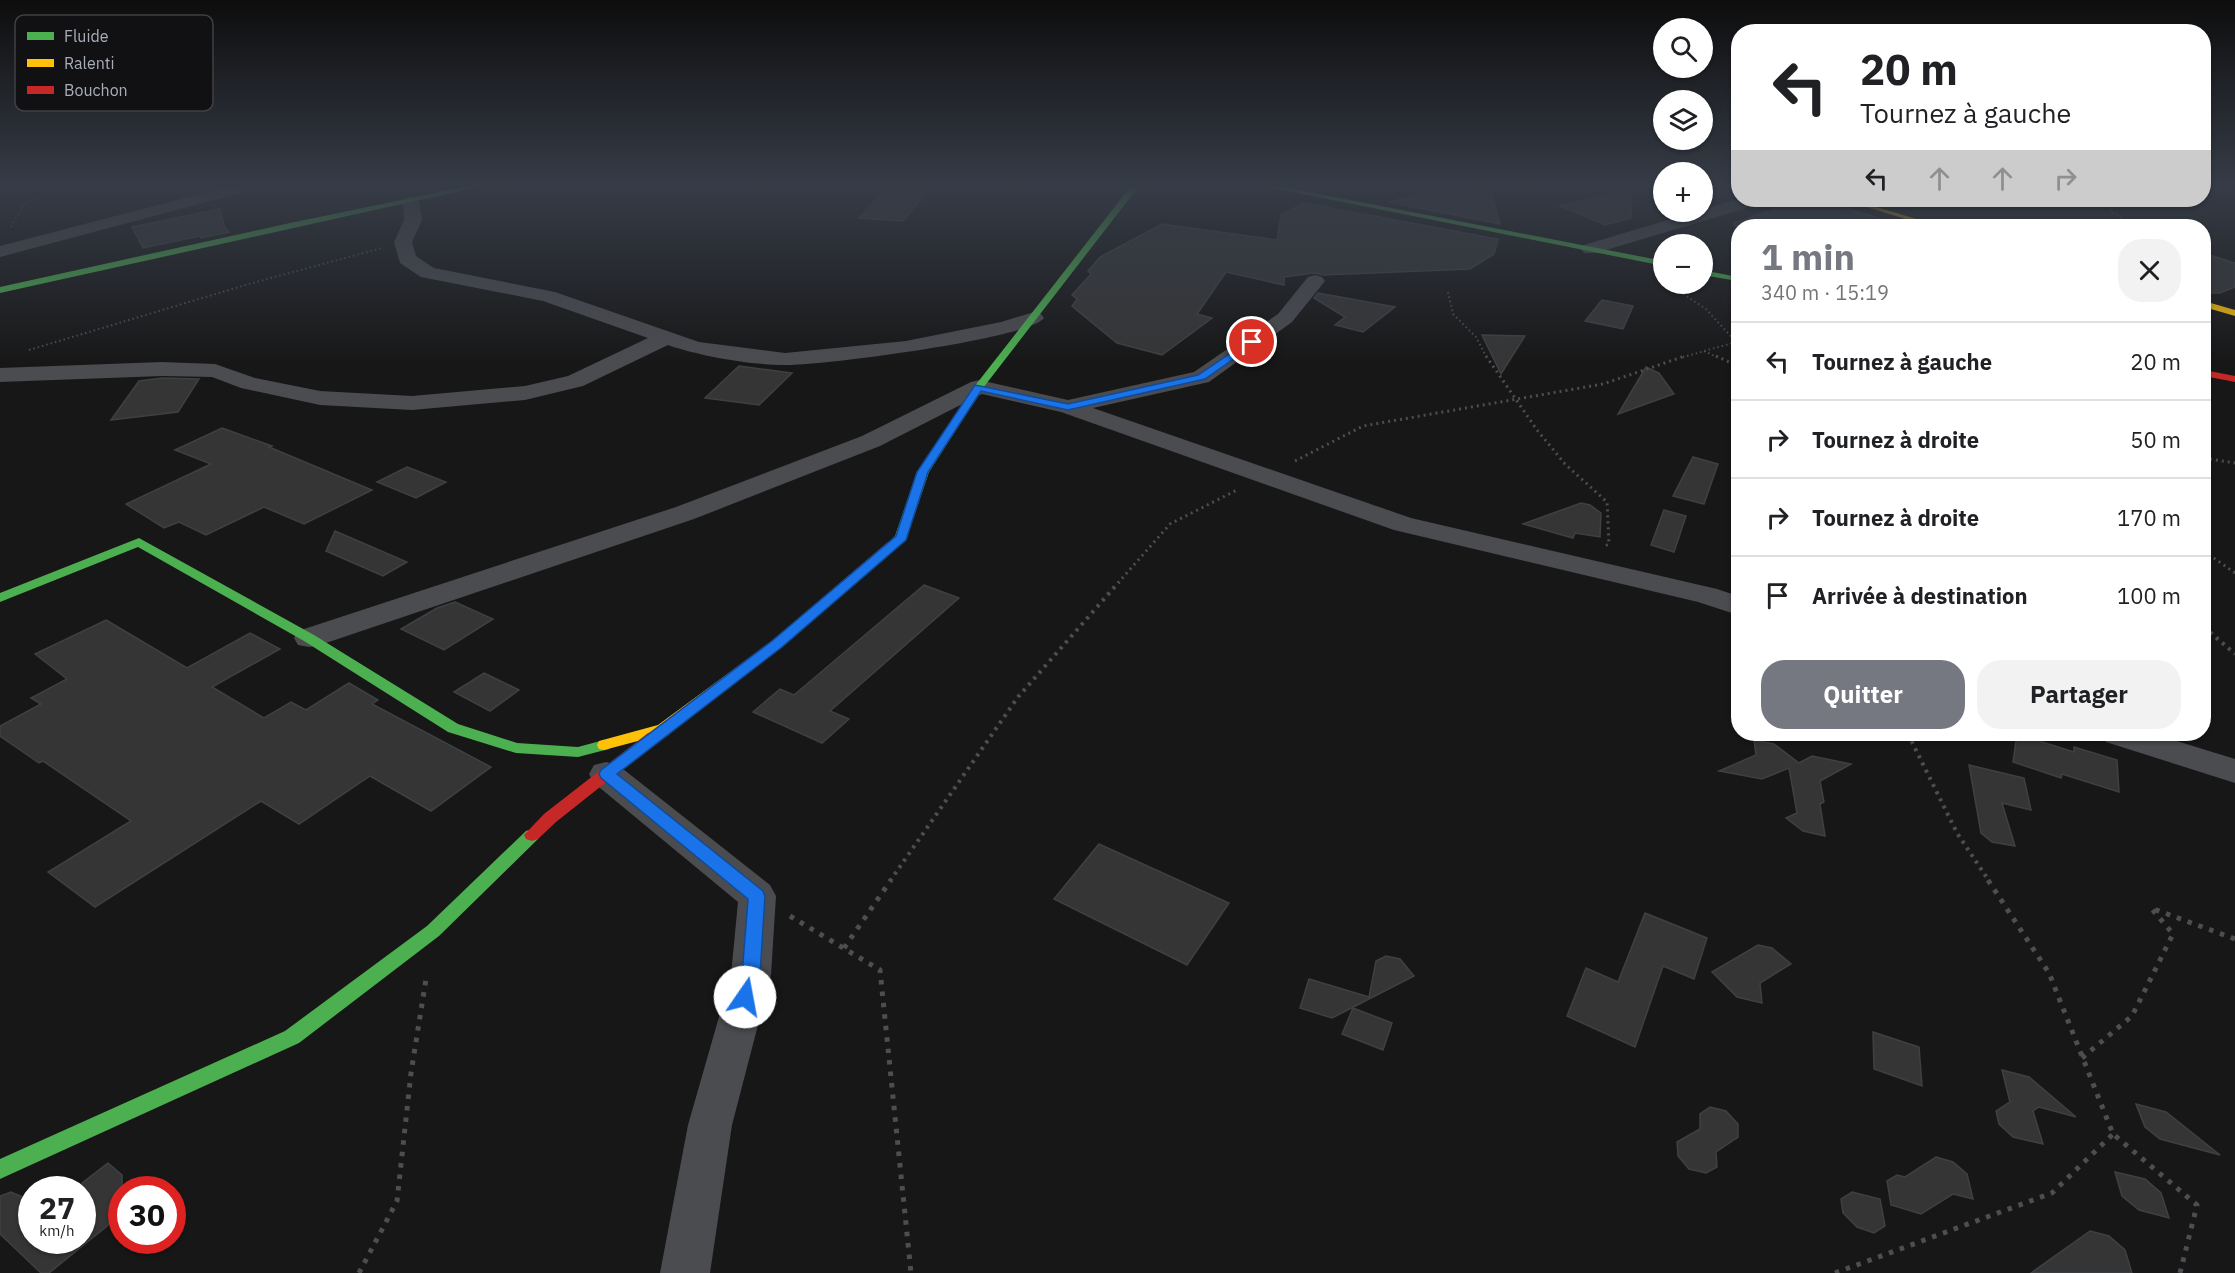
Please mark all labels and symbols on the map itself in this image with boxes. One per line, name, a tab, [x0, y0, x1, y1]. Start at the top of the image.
legend	[15, 15, 213, 111]
text: Fluide	[64, 26, 109, 46]
text: Ralenti	[64, 53, 114, 73]
text: Bouchon	[64, 80, 128, 100]
pin	[1226, 316, 1277, 367]
position arrow	[713, 965, 777, 1029]
speed limit sign: 30	[108, 1176, 186, 1254]

